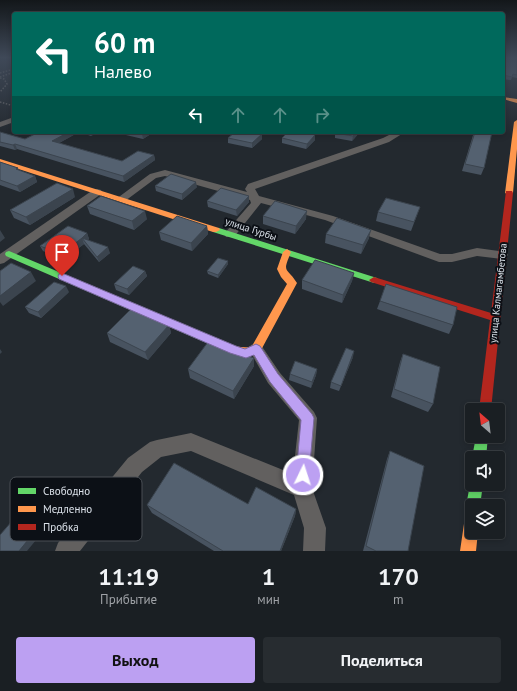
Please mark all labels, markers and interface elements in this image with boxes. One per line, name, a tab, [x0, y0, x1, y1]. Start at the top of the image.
text: 60 m	[94, 24, 155, 61]
icon: left	[28, 28, 80, 80]
text: Налево	[94, 60, 152, 83]
icon: left	[185, 104, 207, 126]
icon: ahead	[227, 104, 249, 126]
icon: ahead	[269, 104, 291, 126]
icon: right	[311, 104, 333, 126]
street label: улица Гурбы	[224, 215, 278, 243]
pin	[45, 235, 79, 276]
icon: arrive	[51, 241, 73, 263]
street label: улица Калмагамбетова	[486, 242, 510, 344]
north arrow	[465, 403, 505, 443]
map controls	[465, 403, 505, 539]
button: sound	[465, 451, 505, 491]
position arrow	[282, 454, 324, 496]
legend	[10, 477, 142, 541]
text: Свободно	[43, 484, 90, 498]
button: layers	[465, 499, 505, 539]
text: Медленно	[43, 502, 92, 516]
text: Пробка	[43, 520, 79, 534]
text: 11:19	[98, 561, 159, 592]
text: 1	[262, 561, 275, 592]
text: 170	[378, 561, 419, 592]
text: Прибытие	[100, 591, 157, 608]
text: мин	[257, 591, 280, 608]
text: m	[393, 591, 404, 608]
button: Выход	[16, 637, 255, 683]
button: Поделиться	[263, 637, 501, 683]

